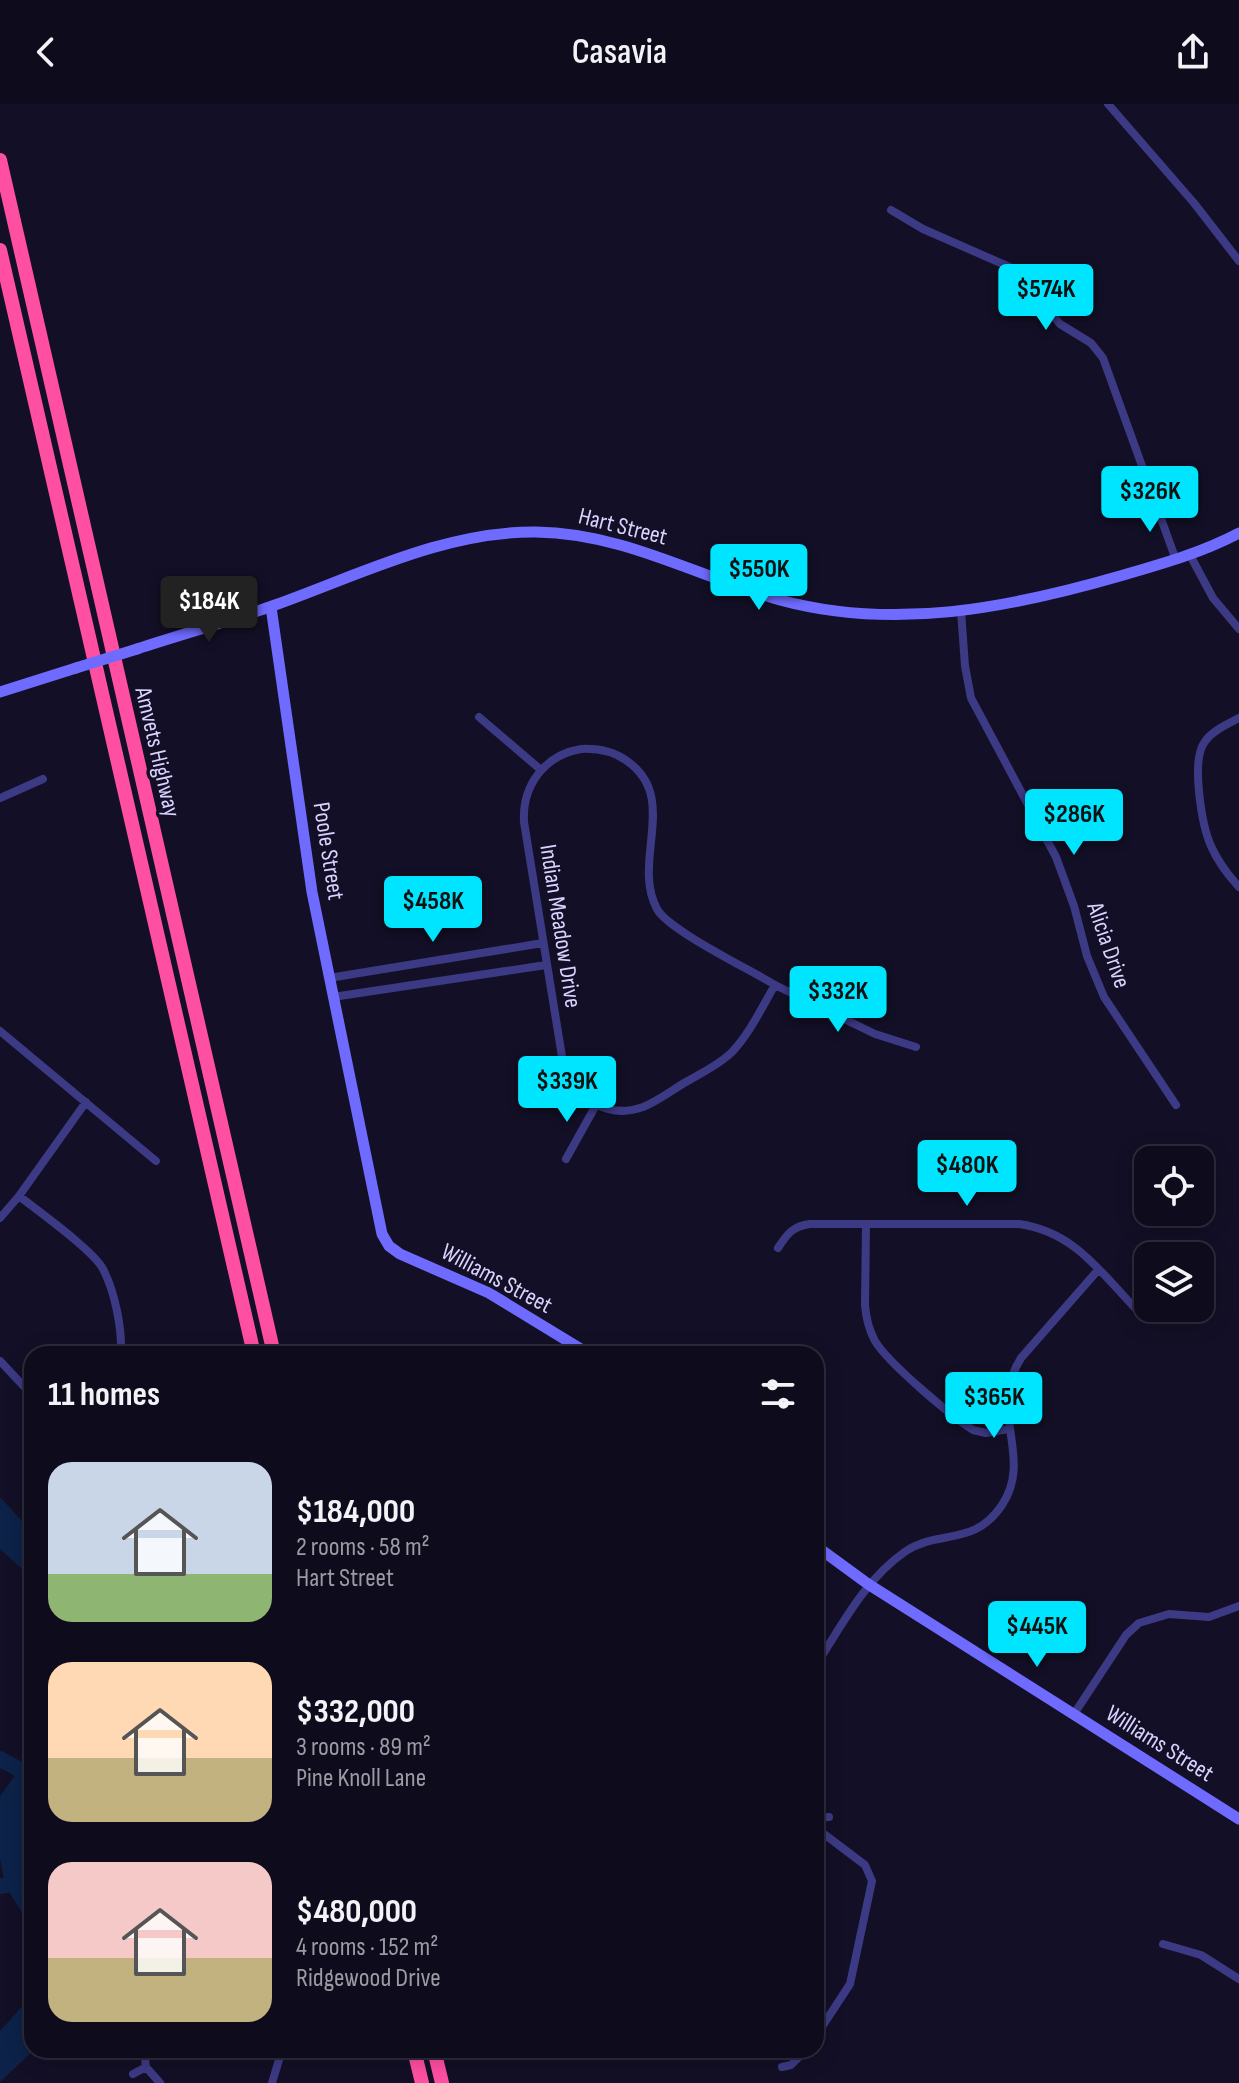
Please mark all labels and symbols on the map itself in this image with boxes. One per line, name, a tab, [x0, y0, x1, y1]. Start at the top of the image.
pin: $574K	[990, 264, 1102, 332]
pin: $326K	[1094, 466, 1206, 534]
street label: Hart Street	[576, 501, 670, 551]
pin: $550K	[703, 544, 815, 612]
pin: $184K	[153, 576, 265, 644]
street label: Amvets Highway	[128, 683, 187, 820]
pin: $286K	[1018, 789, 1130, 857]
street label: Poole Street	[306, 800, 351, 902]
street label: Indian Meadow Drive	[533, 842, 588, 1010]
pin: $458K	[377, 876, 489, 944]
street label: Alicia Drive	[1080, 897, 1137, 992]
pin: $332K	[782, 966, 894, 1034]
pin: $339K	[511, 1056, 623, 1124]
pin: $480K	[911, 1140, 1023, 1208]
street label: Williams Street	[436, 1237, 557, 1320]
pin: $365K	[938, 1372, 1050, 1440]
pin: $445K	[981, 1601, 1093, 1669]
street label: Williams Street	[1100, 1699, 1219, 1788]

